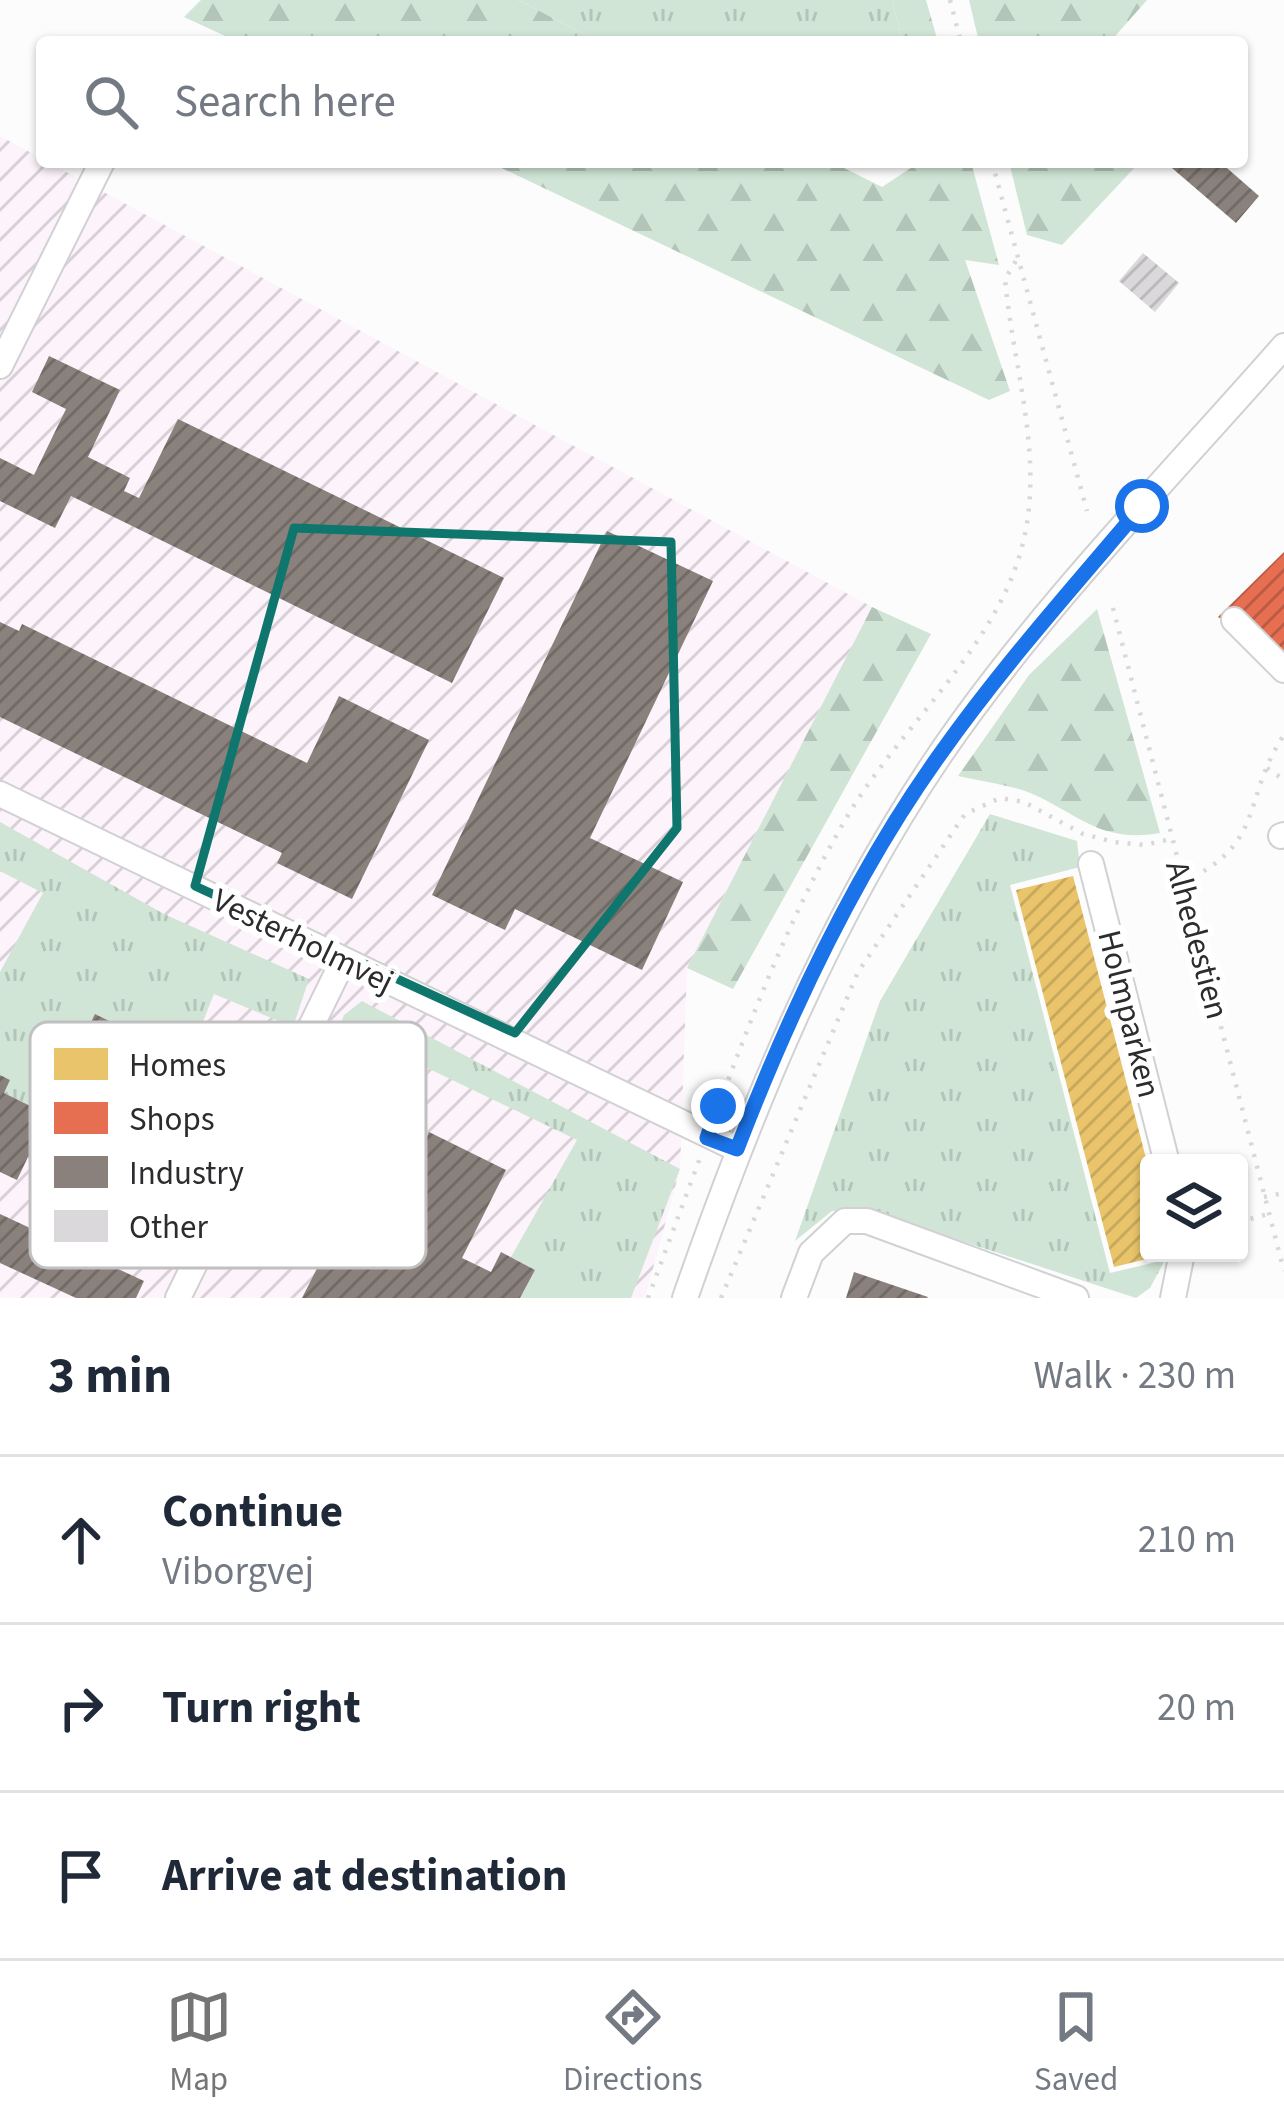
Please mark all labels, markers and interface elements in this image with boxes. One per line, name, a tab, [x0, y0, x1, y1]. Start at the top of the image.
search box	[36, 36, 1248, 168]
icon: search	[78, 69, 144, 135]
text: Search here	[174, 70, 396, 134]
route start	[1115, 479, 1169, 533]
street label: Alhedestien	[1153, 856, 1241, 1024]
street label: Vesterholmvej	[205, 877, 401, 1005]
street label: Holmparken	[1085, 925, 1173, 1103]
legend	[30, 1022, 426, 1268]
text: Homes	[129, 1042, 226, 1089]
route end	[691, 1079, 745, 1133]
text: Shops	[129, 1096, 215, 1143]
text: Industry	[129, 1150, 245, 1197]
map controls	[1140, 1154, 1248, 1262]
button: layers	[1140, 1154, 1248, 1262]
text: Other	[129, 1204, 208, 1251]
text: 3 min	[48, 1340, 172, 1412]
text: Walk · 230 m	[1033, 1348, 1236, 1404]
text: Continue	[162, 1480, 343, 1544]
icon: ahead	[48, 1507, 114, 1573]
text: 210 m	[1138, 1512, 1236, 1568]
text: Viborgvej	[162, 1544, 314, 1600]
icon: right	[48, 1675, 114, 1741]
text: Turn right	[162, 1676, 361, 1740]
text: 20 m	[1157, 1680, 1236, 1736]
icon: arrive	[48, 1843, 114, 1909]
text: Arrive at destination	[162, 1844, 567, 1908]
tab: Map	[166, 1984, 232, 2103]
tab: Directions	[563, 1984, 703, 2103]
tab: Saved	[1034, 1984, 1118, 2103]

